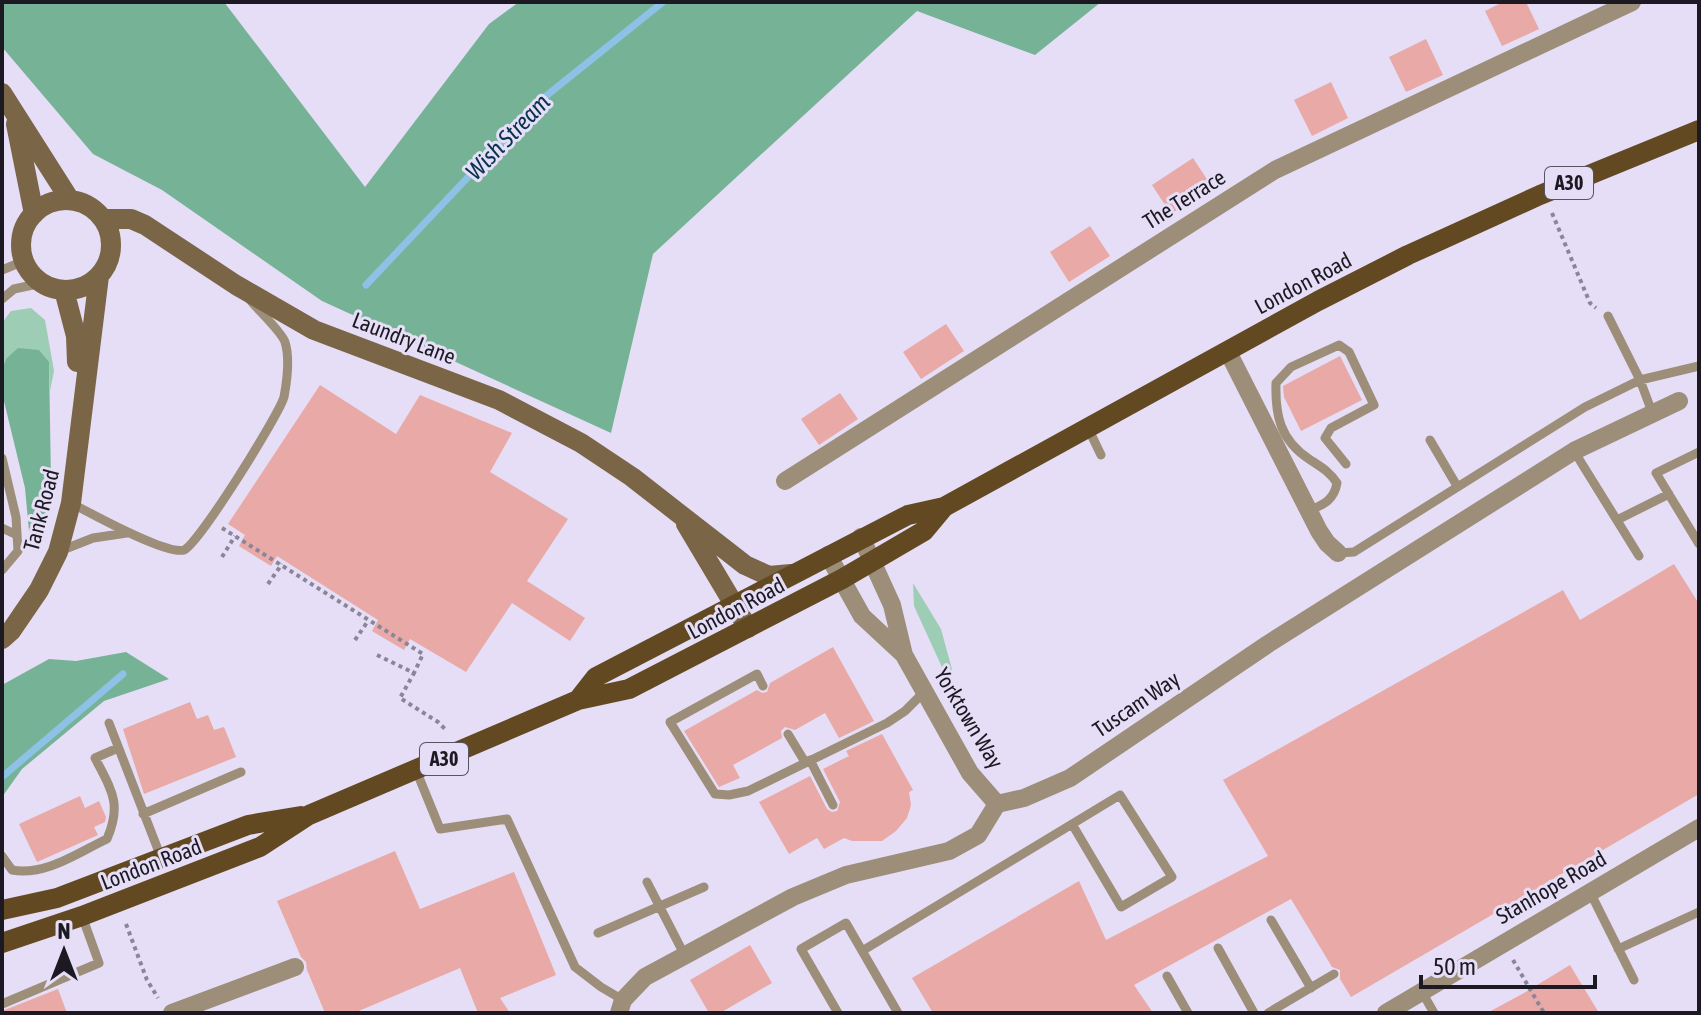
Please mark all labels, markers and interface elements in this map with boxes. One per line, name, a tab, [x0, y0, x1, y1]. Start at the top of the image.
water label: Wish Stream	[460, 88, 555, 185]
street label: The Terrace	[1138, 164, 1230, 234]
road number: A30	[1545, 167, 1593, 199]
street label: London Road	[1250, 247, 1356, 319]
street label: Laundry Lane	[349, 306, 459, 370]
street label: Tank Road	[18, 466, 64, 554]
street label: London Road	[683, 572, 789, 644]
street label: Yorktown Way	[929, 663, 1009, 773]
street label: Tuscam Way	[1088, 666, 1184, 742]
road number: A30	[420, 743, 468, 775]
street label: London Road	[97, 833, 205, 895]
street label: Stanhope Road	[1491, 845, 1611, 929]
north arrow	[24, 911, 104, 991]
text: N	[58, 918, 70, 944]
scale bar	[1421, 939, 1595, 989]
text: 50 m	[1433, 953, 1476, 980]

